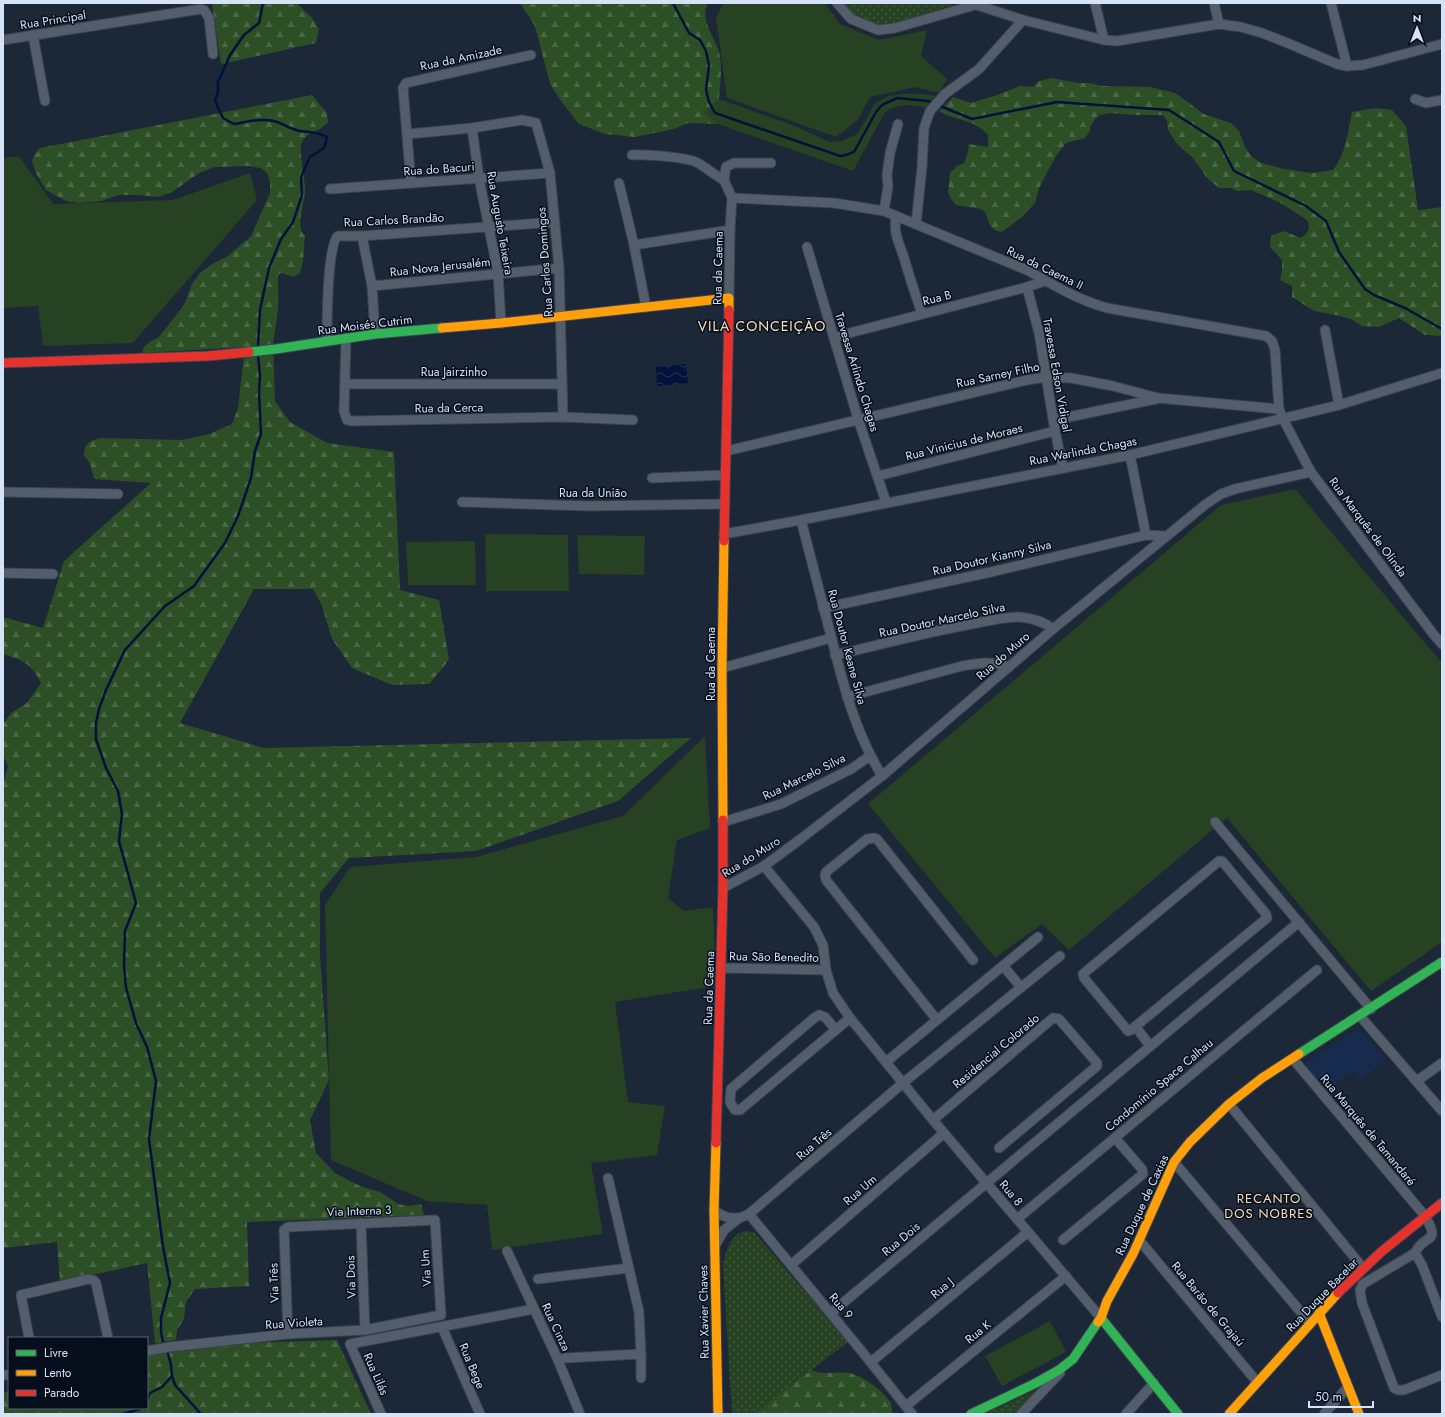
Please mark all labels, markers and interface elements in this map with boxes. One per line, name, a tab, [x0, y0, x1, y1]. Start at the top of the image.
street label: Rua Principal	[19, 6, 87, 34]
north arrow	[1397, 8, 1437, 48]
text: N	[1413, 10, 1421, 26]
street label: Rua da Amizade	[418, 41, 504, 75]
street label: Rua do Bacuri	[403, 158, 475, 180]
street label: Rua Augusto Teixeira	[482, 170, 518, 277]
street label: Rua Carlos Domingos	[532, 206, 558, 317]
street label: Rua Carlos Brandão	[343, 208, 445, 232]
street label: Rua da Caema	[708, 231, 728, 305]
street label: Rua da Caema II	[1004, 242, 1086, 294]
street label: Rua Nova Jerusalém	[389, 253, 491, 281]
street label: Rua B	[921, 286, 954, 310]
street label: Rua Moisés Cutrim	[317, 310, 413, 340]
street label: Travessa Arlindo Chagas	[830, 310, 884, 434]
district label: VILA CONCEIÇÃO	[698, 316, 826, 336]
street label: Travessa Edson Vidigal	[1038, 316, 1076, 434]
street label: Rua Sarney Filho	[955, 357, 1042, 393]
street label: Rua Jairzinho	[421, 363, 488, 381]
street label: Rua da Cerca	[415, 398, 484, 418]
street label: Rua Vinicius de Moraes	[903, 419, 1025, 465]
street label: Rua Warlinda Chagas	[1028, 432, 1138, 470]
street label: Rua Marquês de Olinda	[1325, 473, 1412, 581]
street label: Rua da União	[559, 484, 627, 502]
street label: Rua Doutor Kianny Silva	[931, 536, 1053, 580]
street label: Rua Doutor Keane Silva	[823, 587, 871, 707]
street label: Rua Doutor Marcelo Silva	[877, 598, 1007, 642]
street label: Rua da Caema	[702, 627, 720, 701]
street label: Rua do Muro	[972, 627, 1034, 684]
street label: Rua Marcelo Silva	[760, 749, 849, 805]
street label: Rua do Muro	[718, 832, 784, 882]
street label: Rua São Benedito	[729, 947, 819, 967]
street label: Rua da Caema	[699, 951, 719, 1025]
street label: Residencial Colorado	[949, 1009, 1044, 1093]
street label: Condomínio Space Calhau	[1101, 1034, 1217, 1136]
street label: Rua Marquês de Tamandaré	[1316, 1070, 1420, 1190]
street label: Rua Três	[792, 1123, 836, 1165]
street label: Rua Duque de Caxias	[1111, 1152, 1173, 1258]
street label: Rua Um	[839, 1170, 881, 1210]
street label: Rua 8	[995, 1176, 1027, 1210]
district label: RECANTO DOS NOBRES	[1224, 1189, 1314, 1223]
street label: Via Interna 3	[326, 1201, 392, 1221]
street label: Rua Dois	[878, 1218, 924, 1260]
street label: Via Um	[416, 1249, 436, 1287]
street label: Rua Duque Bacelar	[1282, 1253, 1363, 1336]
street label: Via Dois	[341, 1255, 361, 1299]
street label: Rua Barão de Grajaú	[1167, 1258, 1249, 1350]
street label: Via Três	[264, 1263, 284, 1303]
street label: Rua Xavier Chaves	[694, 1265, 714, 1359]
street label: Rua J	[927, 1273, 957, 1303]
street label: Rua 9	[825, 1289, 857, 1323]
street label: Rua Cinza	[537, 1300, 575, 1354]
street label: Rua Violeta	[265, 1312, 324, 1334]
street label: Rua K	[961, 1316, 995, 1348]
legend	[8, 1337, 148, 1409]
street label: Rua Bege	[454, 1340, 490, 1392]
text: Livre	[44, 1344, 68, 1362]
street label: Rua Lilás	[359, 1350, 393, 1398]
text: Lento	[44, 1364, 72, 1382]
scale bar	[1309, 1383, 1373, 1409]
text: Parado	[44, 1384, 80, 1402]
text: 50 m	[1315, 1388, 1342, 1406]

